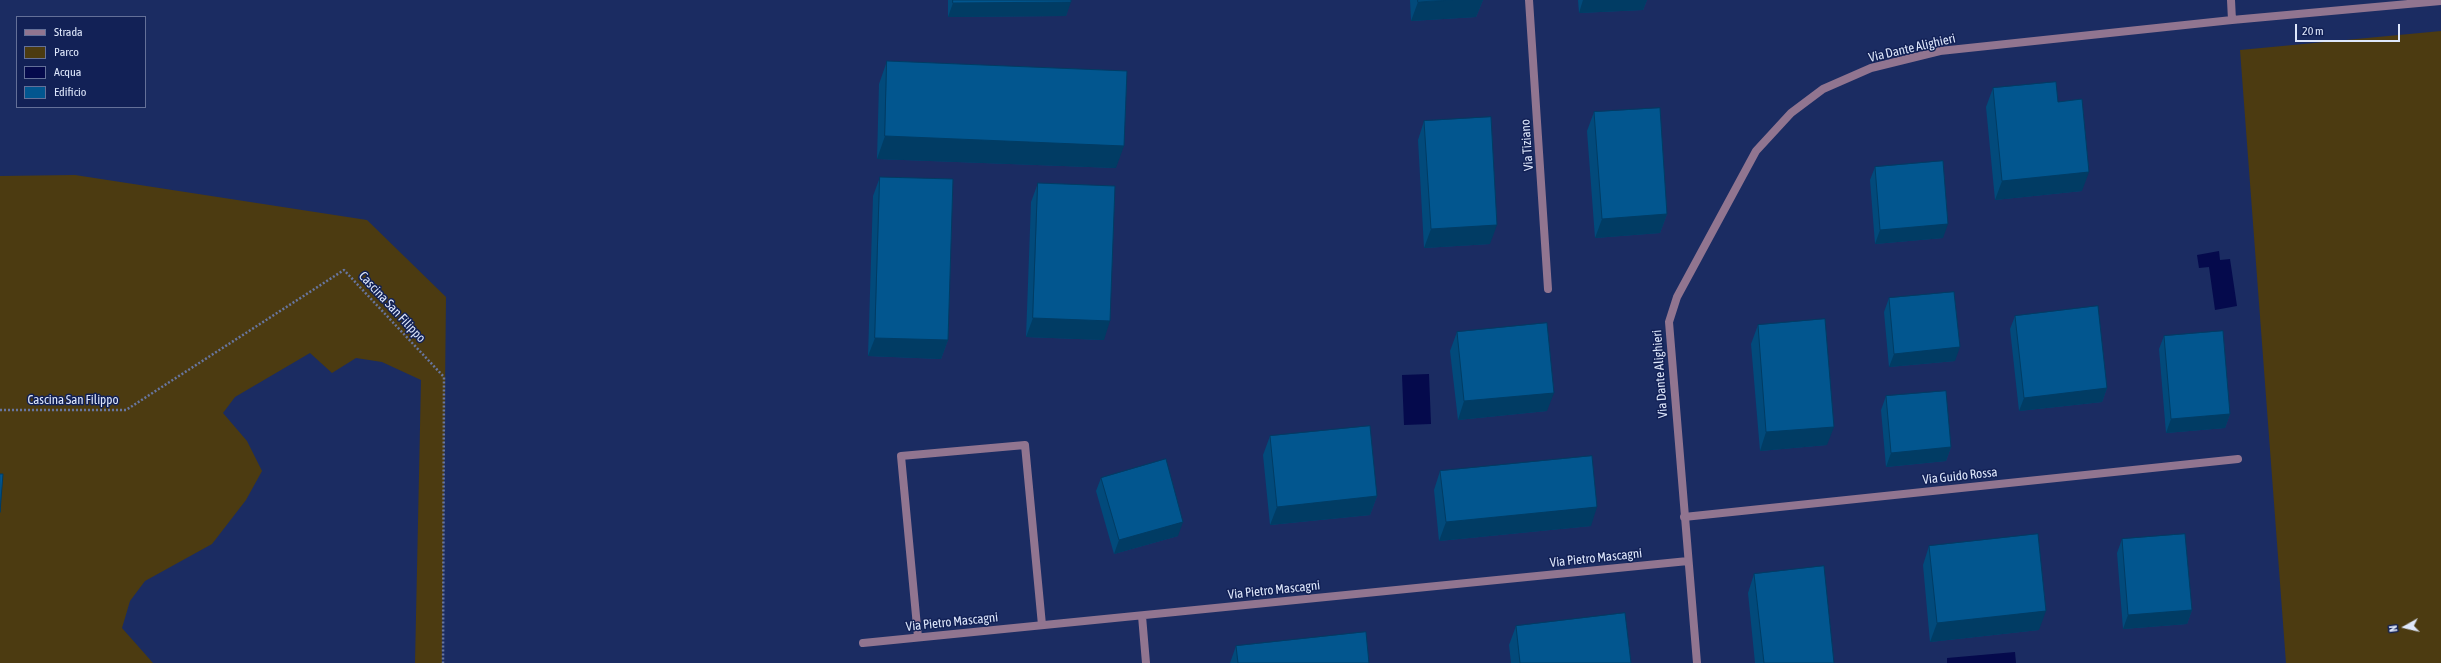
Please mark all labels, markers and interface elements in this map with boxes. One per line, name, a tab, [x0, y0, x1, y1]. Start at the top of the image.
legend	[16, 16, 146, 108]
scale bar	[2297, 16, 2402, 42]
text: 20 m	[2302, 24, 2324, 38]
text: Strada	[54, 25, 83, 39]
street label: Via Dante Alighieri	[1867, 30, 1957, 66]
text: Parco	[54, 45, 79, 59]
text: Acqua	[54, 65, 81, 79]
text: Edificio	[54, 85, 86, 99]
street label: Via Tiziano	[1517, 119, 1537, 171]
street label: Cascina San Filippo	[355, 268, 429, 346]
street label: Via Dante Alighieri	[1649, 329, 1671, 419]
street label: Cascina San Filippo	[27, 392, 119, 408]
street label: Via Guido Rossa	[1922, 464, 1998, 488]
street label: Via Pietro Mascagni	[1549, 545, 1643, 571]
street label: Via Pietro Mascagni	[1227, 577, 1321, 603]
north arrow	[2385, 607, 2425, 647]
street label: Via Pietro Mascagni	[905, 609, 999, 635]
text: N	[2387, 625, 2400, 633]

